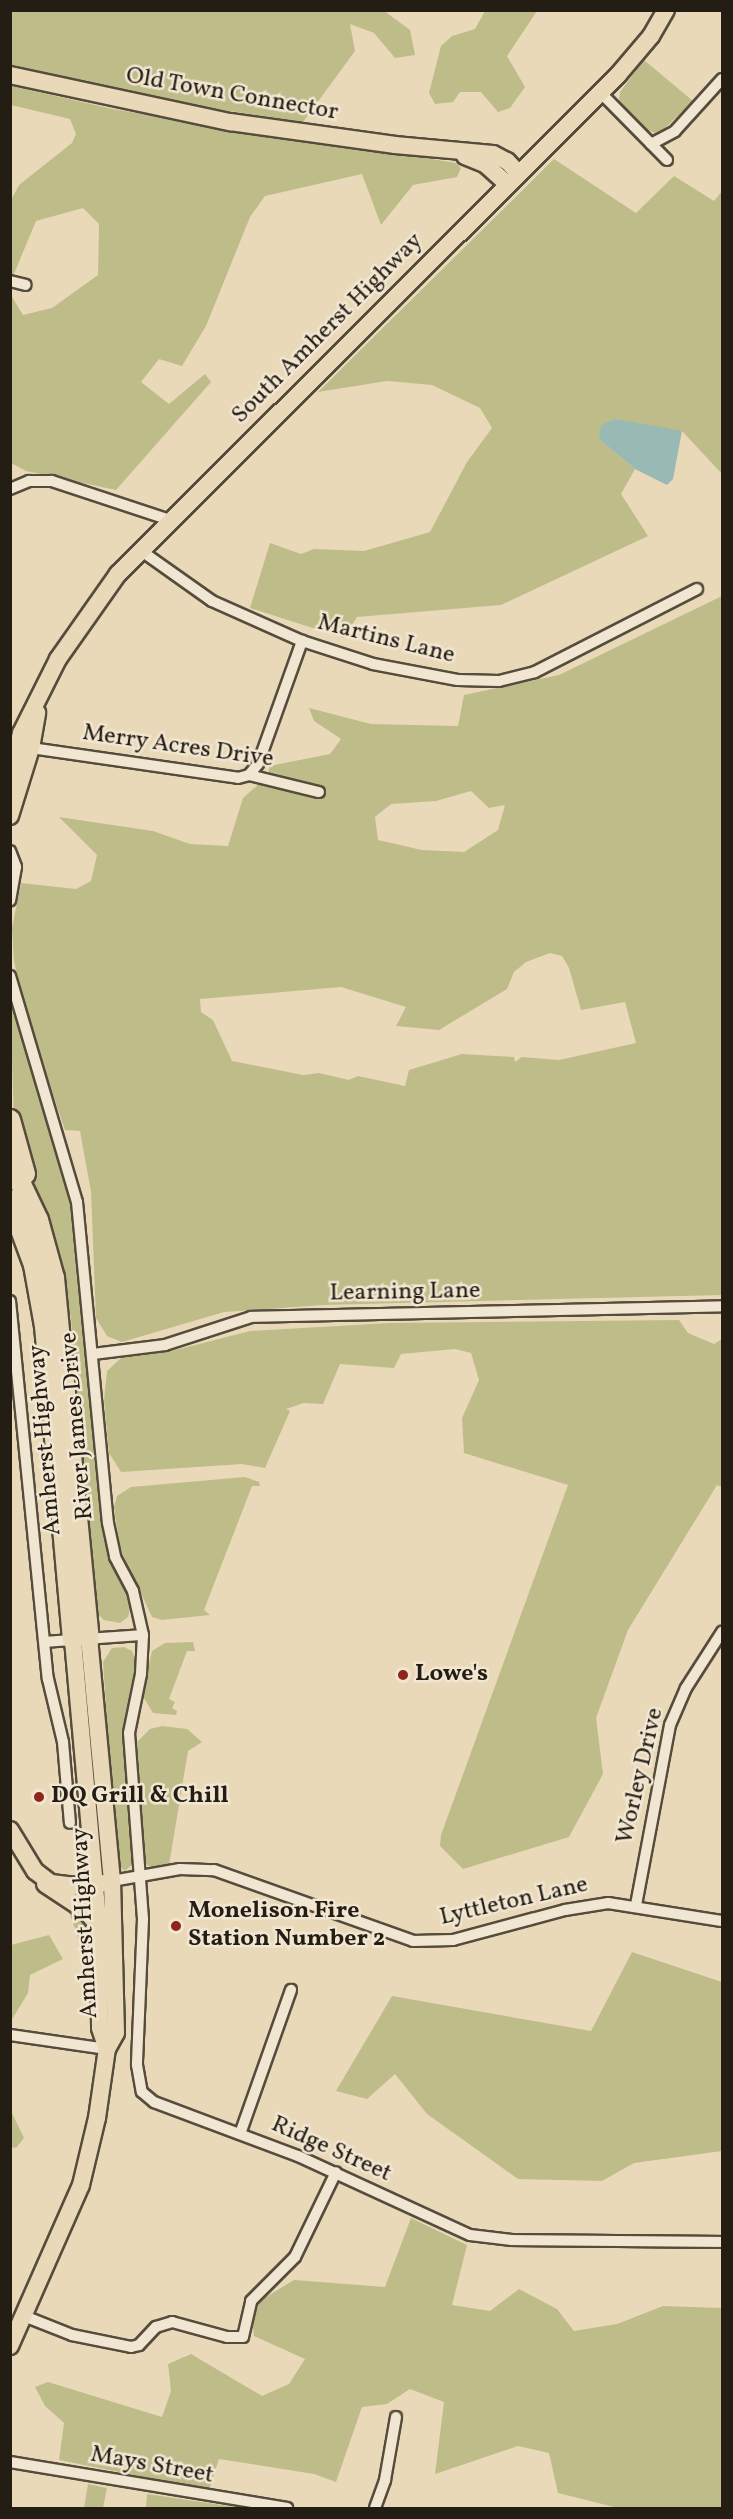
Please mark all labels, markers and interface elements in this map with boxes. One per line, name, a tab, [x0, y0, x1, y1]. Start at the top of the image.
street label: Old Town Connector	[123, 62, 341, 128]
street label: South Amherst Highway	[227, 228, 429, 430]
street label: Martins Lane	[314, 609, 458, 671]
street label: Merry Acres Drive	[80, 719, 276, 775]
street label: Learning Lane	[329, 1277, 481, 1309]
street label: River James Drive	[55, 1331, 101, 1521]
street label: Amherst Highway	[23, 1344, 69, 1536]
place label: Lowe's	[415, 1661, 488, 1689]
marker: Lowe's	[396, 1668, 410, 1682]
street label: Worley Drive	[611, 1705, 671, 1847]
place label: DQ Grill & Chill	[51, 1783, 229, 1811]
marker: DQ Grill & Chill	[32, 1790, 46, 1804]
street label: Amherst Highway	[67, 1827, 105, 2019]
street label: Lyttleton Lane	[437, 1871, 591, 1933]
place label: Monelison Fire Station Number 2	[188, 1898, 385, 1954]
marker: Monelison Fire Station Number 2	[169, 1919, 183, 1933]
street label: Ridge Street	[266, 2111, 396, 2189]
street label: Mays Street	[88, 2441, 216, 2491]

